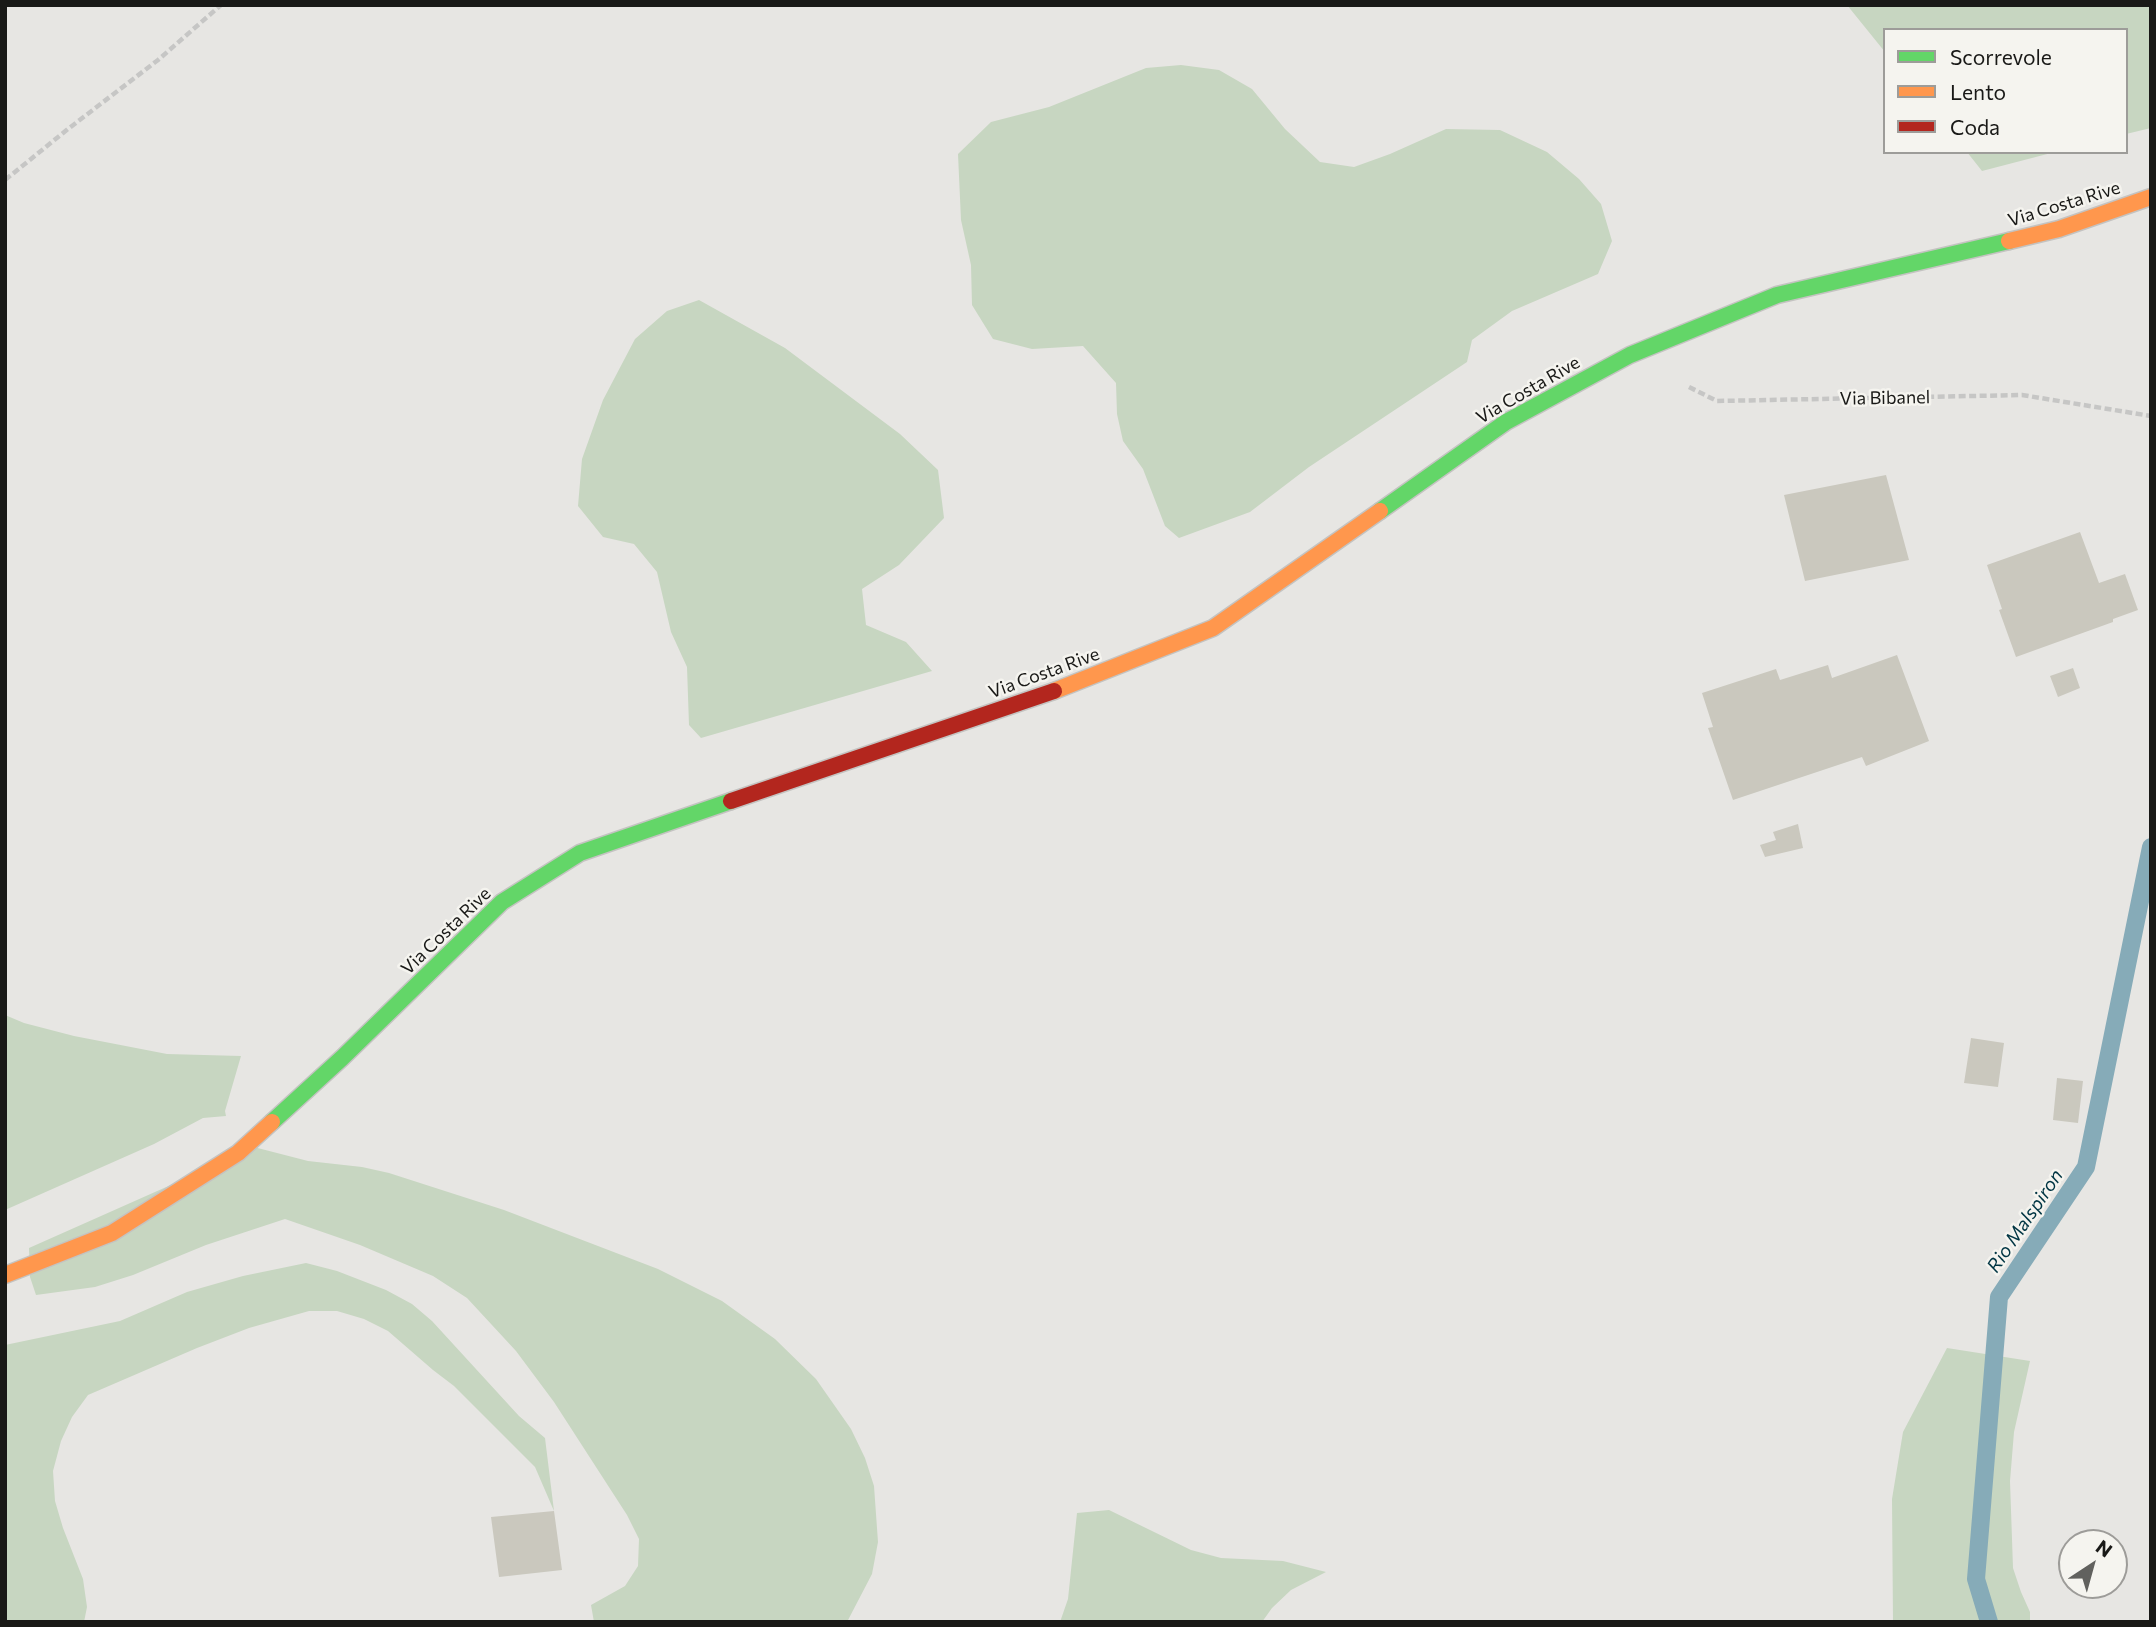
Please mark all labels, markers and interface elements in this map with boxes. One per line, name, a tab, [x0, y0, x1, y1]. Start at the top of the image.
legend	[1883, 28, 2128, 154]
text: Scorrevole	[1950, 44, 2052, 69]
text: Lento	[1950, 79, 2006, 104]
text: Coda	[1950, 114, 2000, 139]
street label: Via Costa Rive	[2005, 177, 2123, 231]
street label: Via Costa Rive	[1472, 352, 1584, 428]
street label: Via Bibanel	[1840, 386, 1930, 410]
street label: Via Costa Rive	[986, 643, 1102, 703]
street label: Via Costa Rive	[397, 883, 495, 979]
water label: Rio Malspiron	[1982, 1165, 2068, 1277]
north arrow	[2058, 1529, 2128, 1599]
text: N	[2092, 1535, 2117, 1562]

